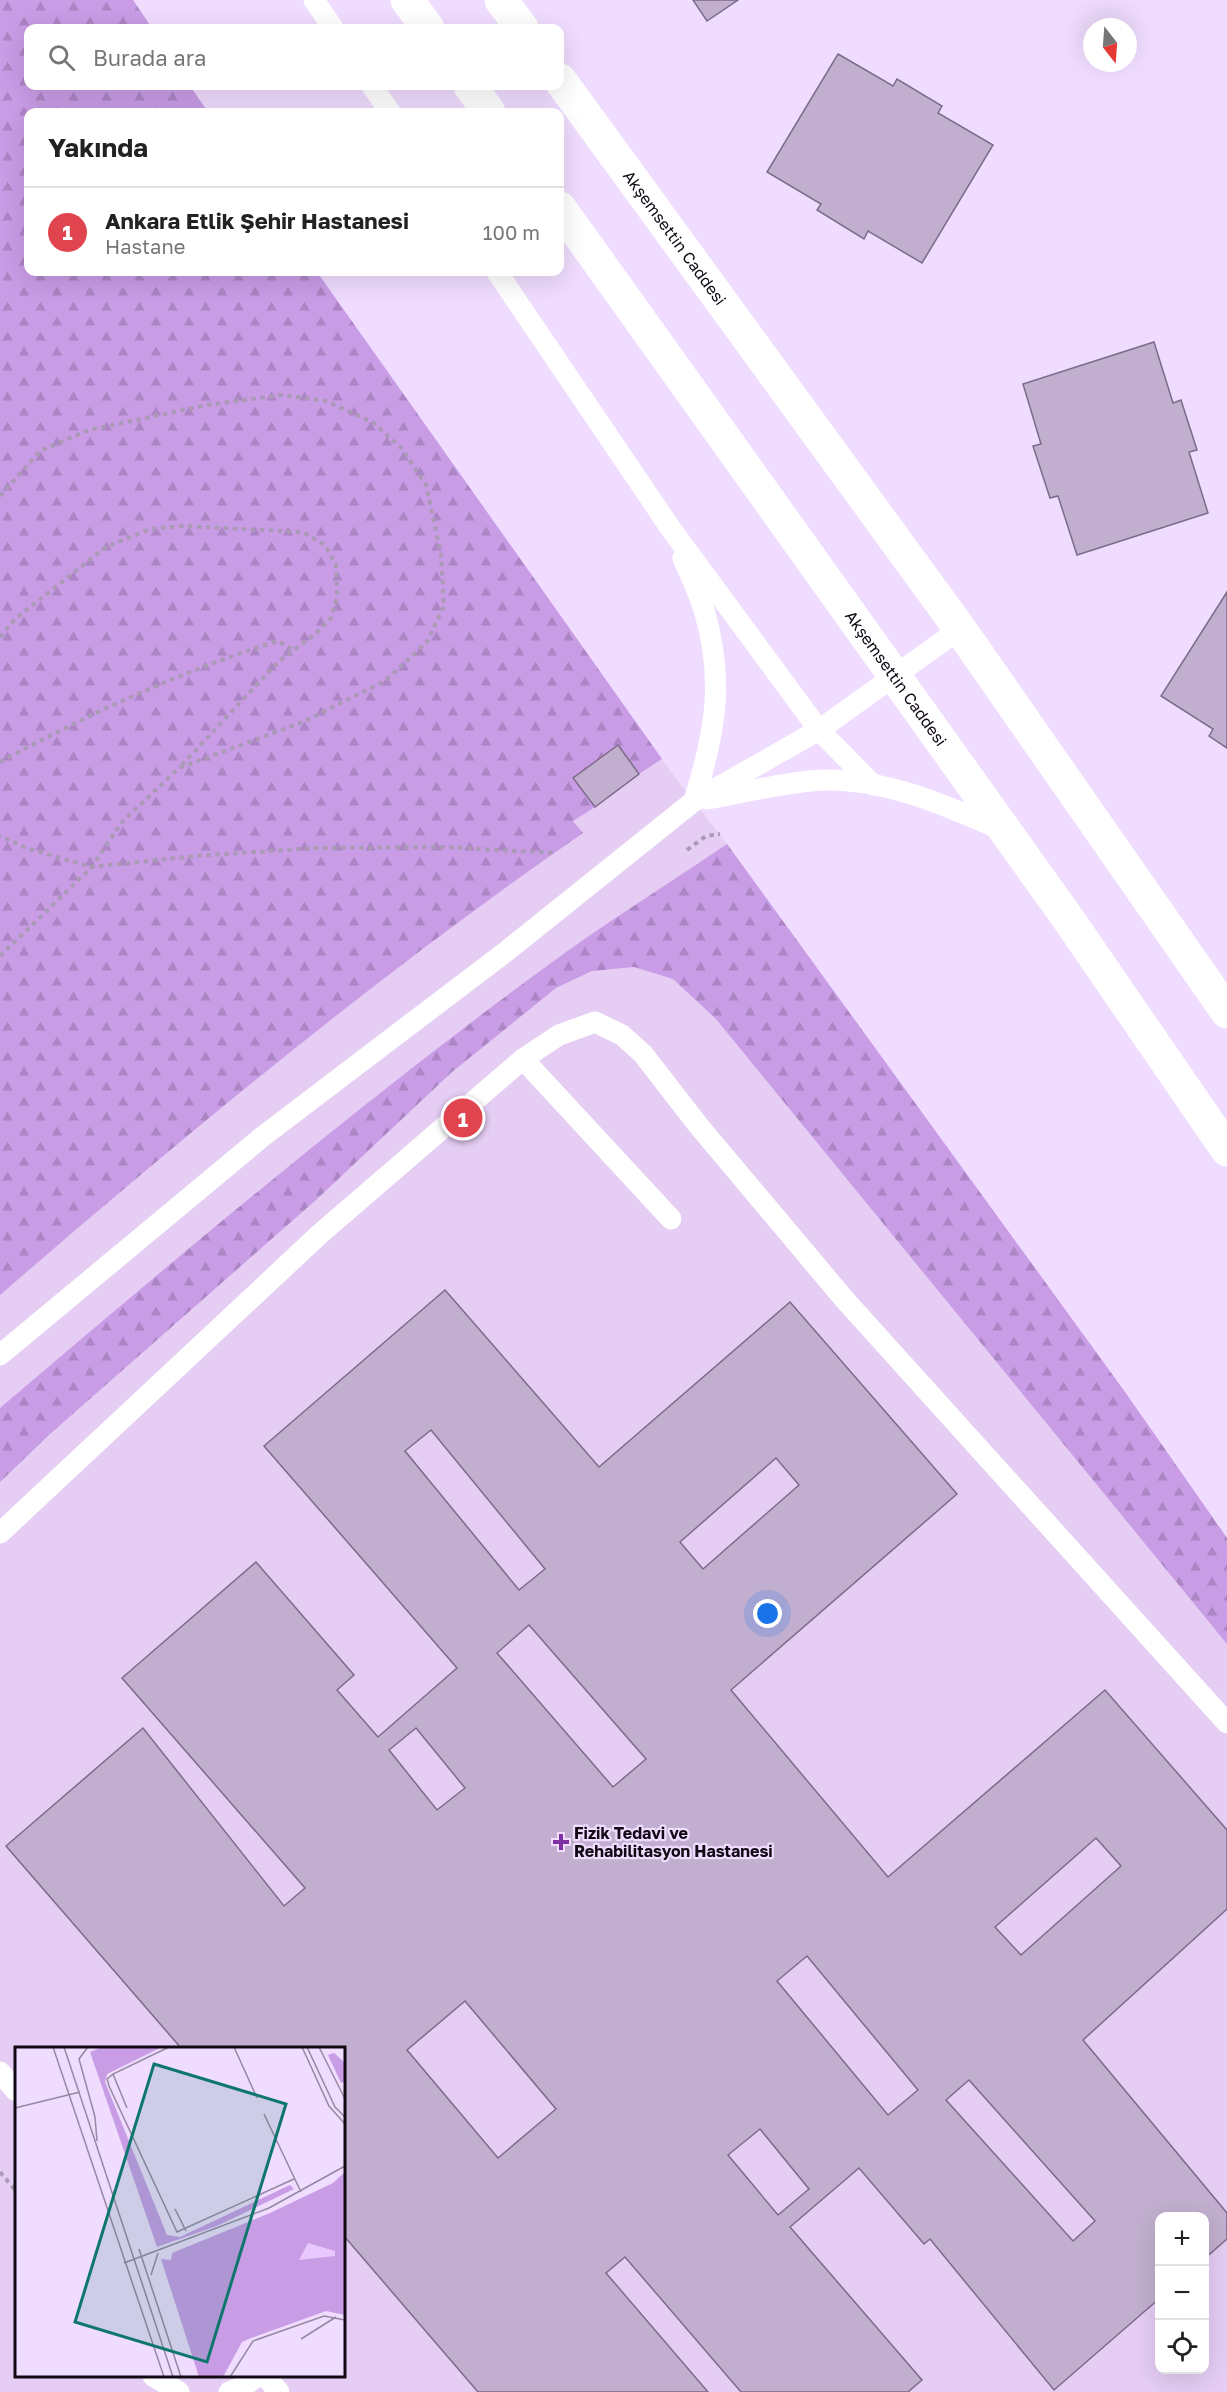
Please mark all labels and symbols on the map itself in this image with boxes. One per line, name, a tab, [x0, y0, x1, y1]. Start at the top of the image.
north arrow	[1083, 18, 1137, 72]
street label: Akşemsettin Caddesi	[619, 166, 731, 309]
street label: Akşemsettin Caddesi	[841, 607, 951, 750]
pin: 1	[444, 1096, 482, 1140]
your location	[753, 1599, 782, 1628]
place label: Fizik Tedavi ve Rehabilitasyon Hastanesi	[574, 1823, 773, 1861]
marker: Fizik Tedavi ve Rehabilitasyon Hastanesi	[552, 1833, 570, 1851]
inset map	[15, 2047, 345, 2377]

